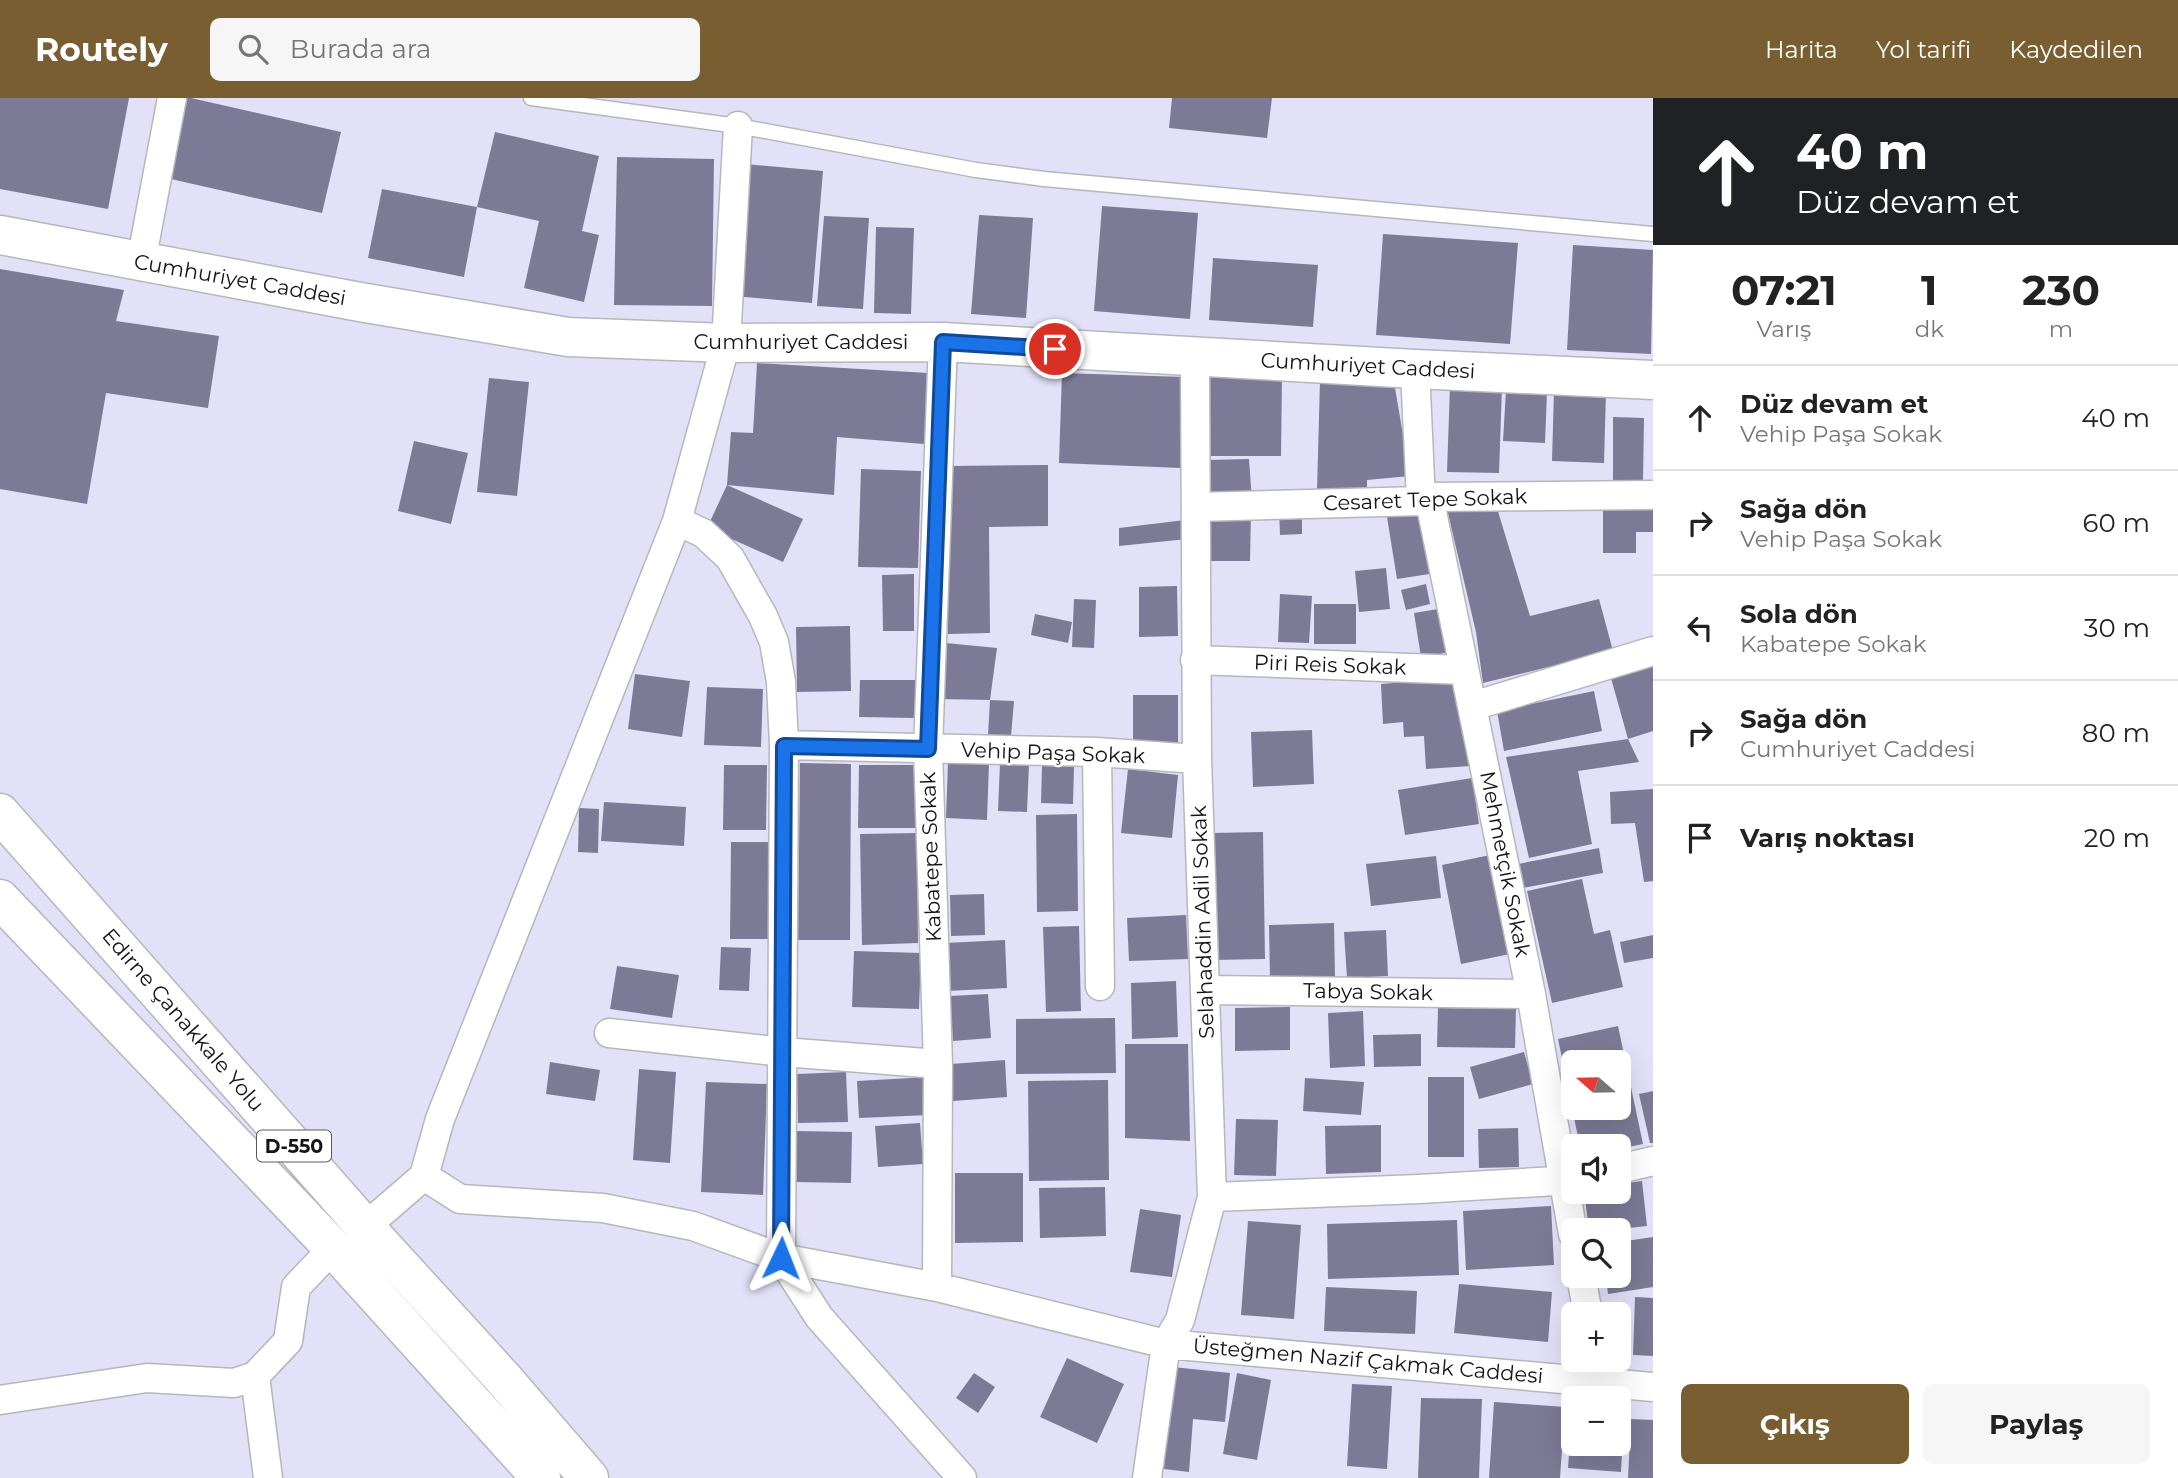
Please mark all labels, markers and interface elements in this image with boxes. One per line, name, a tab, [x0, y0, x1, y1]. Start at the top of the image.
search box	[210, 18, 700, 81]
text: Routely	[35, 29, 168, 69]
icon: search	[234, 30, 272, 68]
text: Burada ara	[290, 33, 431, 65]
text: Harita	[1765, 35, 1838, 64]
text: Yol tarifi	[1876, 35, 1971, 64]
text: Kaydedilen	[2009, 35, 2143, 64]
text: 40 m	[1796, 122, 1928, 181]
icon: ahead	[1681, 126, 1772, 217]
text: Düz devam et	[1796, 182, 2020, 221]
street label: Cumhuriyet Caddesi	[132, 249, 348, 310]
text: 07:21	[1731, 264, 1837, 316]
text: 1	[1921, 264, 1938, 316]
text: 230	[2022, 264, 2100, 316]
text: Varış	[1756, 315, 1811, 343]
text: dk	[1915, 315, 1944, 343]
text: m	[2049, 315, 2073, 343]
pin	[1025, 319, 1085, 379]
street label: Cumhuriyet Caddesi	[694, 329, 909, 354]
icon: arrive	[1036, 330, 1074, 368]
street label: Cumhuriyet Caddesi	[1260, 347, 1476, 384]
text: Düz devam et	[1740, 388, 1928, 420]
icon: ahead	[1681, 399, 1719, 437]
text: 40 m	[2081, 402, 2150, 434]
text: Vehip Paşa Sokak	[1740, 420, 1942, 448]
street label: Cesaret Tepe Sokak	[1323, 483, 1528, 516]
text: Sağa dön	[1740, 493, 1867, 525]
icon: right	[1681, 504, 1719, 542]
text: 60 m	[2083, 507, 2150, 539]
text: Vehip Paşa Sokak	[1740, 525, 1942, 553]
text: Sola dön	[1740, 598, 1858, 630]
icon: left	[1681, 609, 1719, 647]
text: 30 m	[2084, 612, 2150, 644]
text: Kabatepe Sokak	[1740, 630, 1926, 658]
street label: Piri Reis Sokak	[1253, 649, 1407, 680]
text: Sağa dön	[1740, 703, 1867, 735]
icon: right	[1681, 714, 1719, 752]
text: 80 m	[2082, 717, 2150, 749]
text: Cumhuriyet Caddesi	[1740, 735, 1975, 763]
street label: Vehip Paşa Sokak	[960, 737, 1146, 768]
street label: Mehmetçik Sokak	[1475, 769, 1536, 959]
street label: Kabatepe Sokak	[915, 771, 946, 943]
street label: Selahaddin Adil Sokak	[1186, 805, 1219, 1039]
icon: arrive	[1681, 819, 1719, 857]
text: Varış noktası	[1740, 822, 1915, 854]
text: 20 m	[2084, 822, 2150, 854]
street label: Edirne Çanakkale Yolu	[97, 923, 270, 1116]
street label: Tabya Sokak	[1303, 978, 1434, 1005]
north arrow	[1561, 1050, 1631, 1120]
map controls	[1561, 1050, 1631, 1456]
road number: D-550	[257, 1130, 331, 1162]
button: sound	[1561, 1134, 1631, 1204]
button: search	[1561, 1218, 1631, 1288]
position arrow	[744, 1221, 818, 1295]
button: +	[1561, 1302, 1631, 1372]
street label: Üsteğmen Nazif Çakmak Caddesi	[1192, 1333, 1544, 1388]
button: Çıkış	[1681, 1384, 1909, 1464]
button: Paylaş	[1923, 1384, 2150, 1464]
button: −	[1561, 1386, 1631, 1456]

